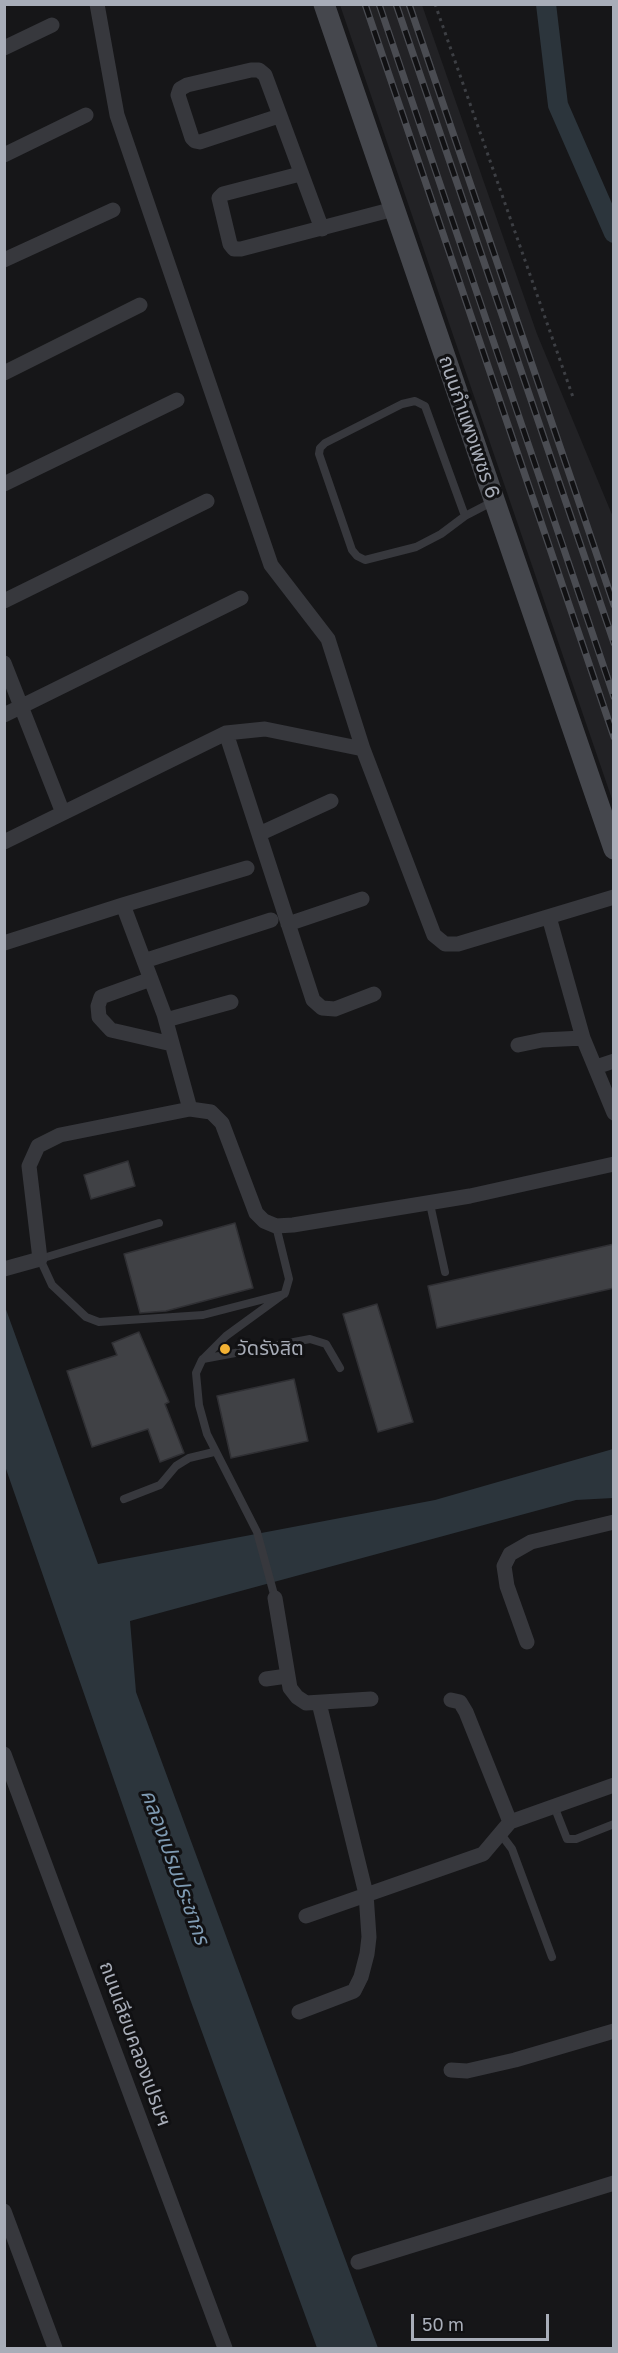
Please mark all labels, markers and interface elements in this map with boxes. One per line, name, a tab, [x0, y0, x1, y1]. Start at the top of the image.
street label: ถนนกำแพงเพชร 6	[433, 352, 505, 502]
place label: วัดรังสิต	[237, 1337, 304, 1361]
marker: วัดรังสิต	[218, 1342, 232, 1356]
water label: คลองเปรมประชากร	[135, 1786, 215, 1948]
street label: ถนนเลียบคลองเปรมฯ	[94, 1958, 176, 2130]
scale bar	[414, 2302, 552, 2340]
text: 50 m	[422, 2313, 464, 2335]

